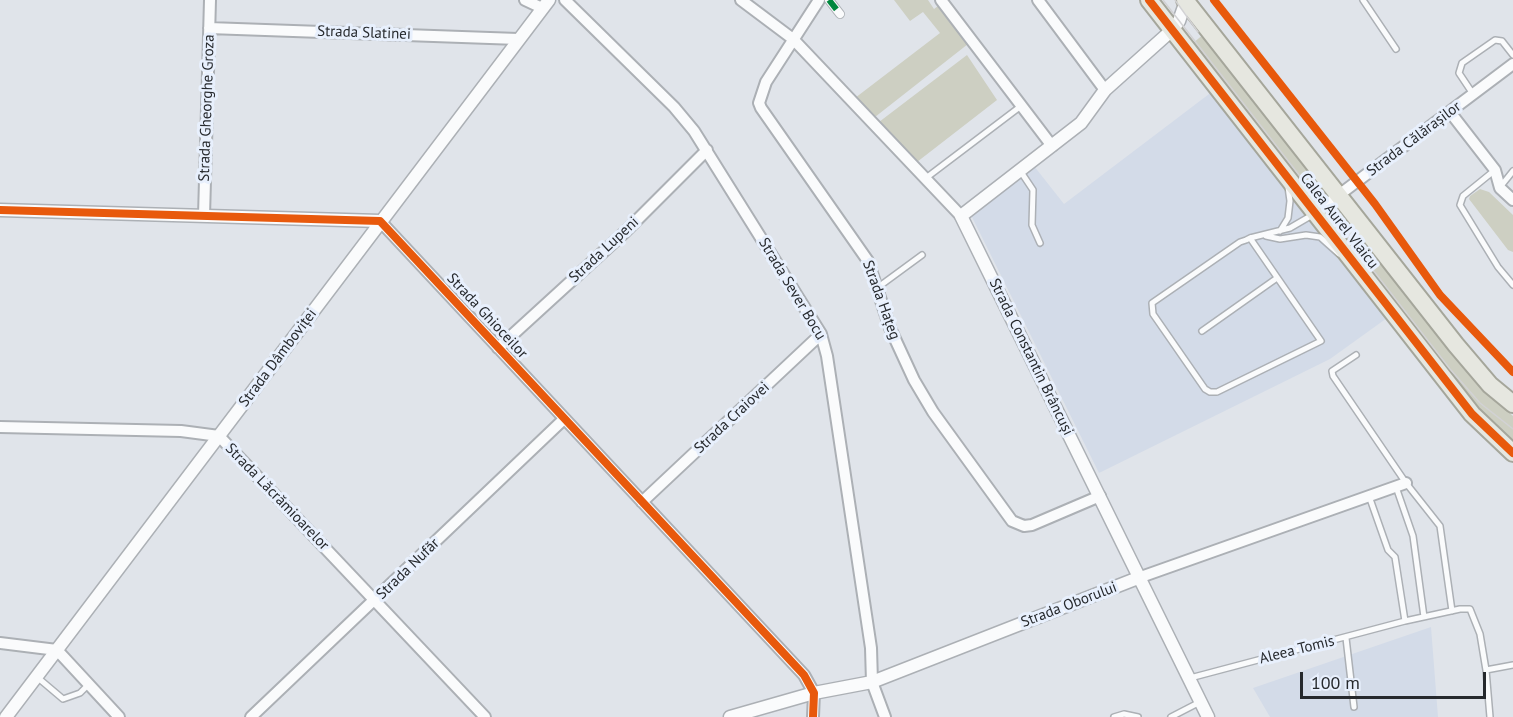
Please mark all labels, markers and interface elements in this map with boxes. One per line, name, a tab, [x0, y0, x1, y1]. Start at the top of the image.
street label: Strada Slatinei	[317, 22, 411, 44]
street label: Strada Gheorghe Groza	[195, 34, 219, 182]
street label: Strada Călărașilor	[1363, 98, 1465, 180]
street label: Calea Aurel Vlaicu	[1296, 170, 1382, 272]
street label: Strada Lupeni	[565, 213, 643, 287]
street label: Strada Sever Bocu	[754, 235, 830, 343]
street label: Strada Hațeg	[858, 258, 904, 342]
street label: Strada Ghioceilor	[443, 270, 531, 362]
street label: Strada Constantin Brâncuși	[985, 276, 1077, 438]
street label: Strada Dâmboviței	[235, 305, 321, 411]
street label: Strada Craiovei	[691, 378, 773, 458]
street label: Strada Lăcrămioarelor	[221, 440, 333, 554]
street label: Strada Nufăr	[373, 535, 443, 603]
street label: Strada Oborului	[1019, 578, 1119, 632]
street label: Aleea Tomis	[1258, 632, 1336, 668]
scale bar	[1303, 660, 1489, 698]
text: 100 m	[1311, 671, 1360, 694]

